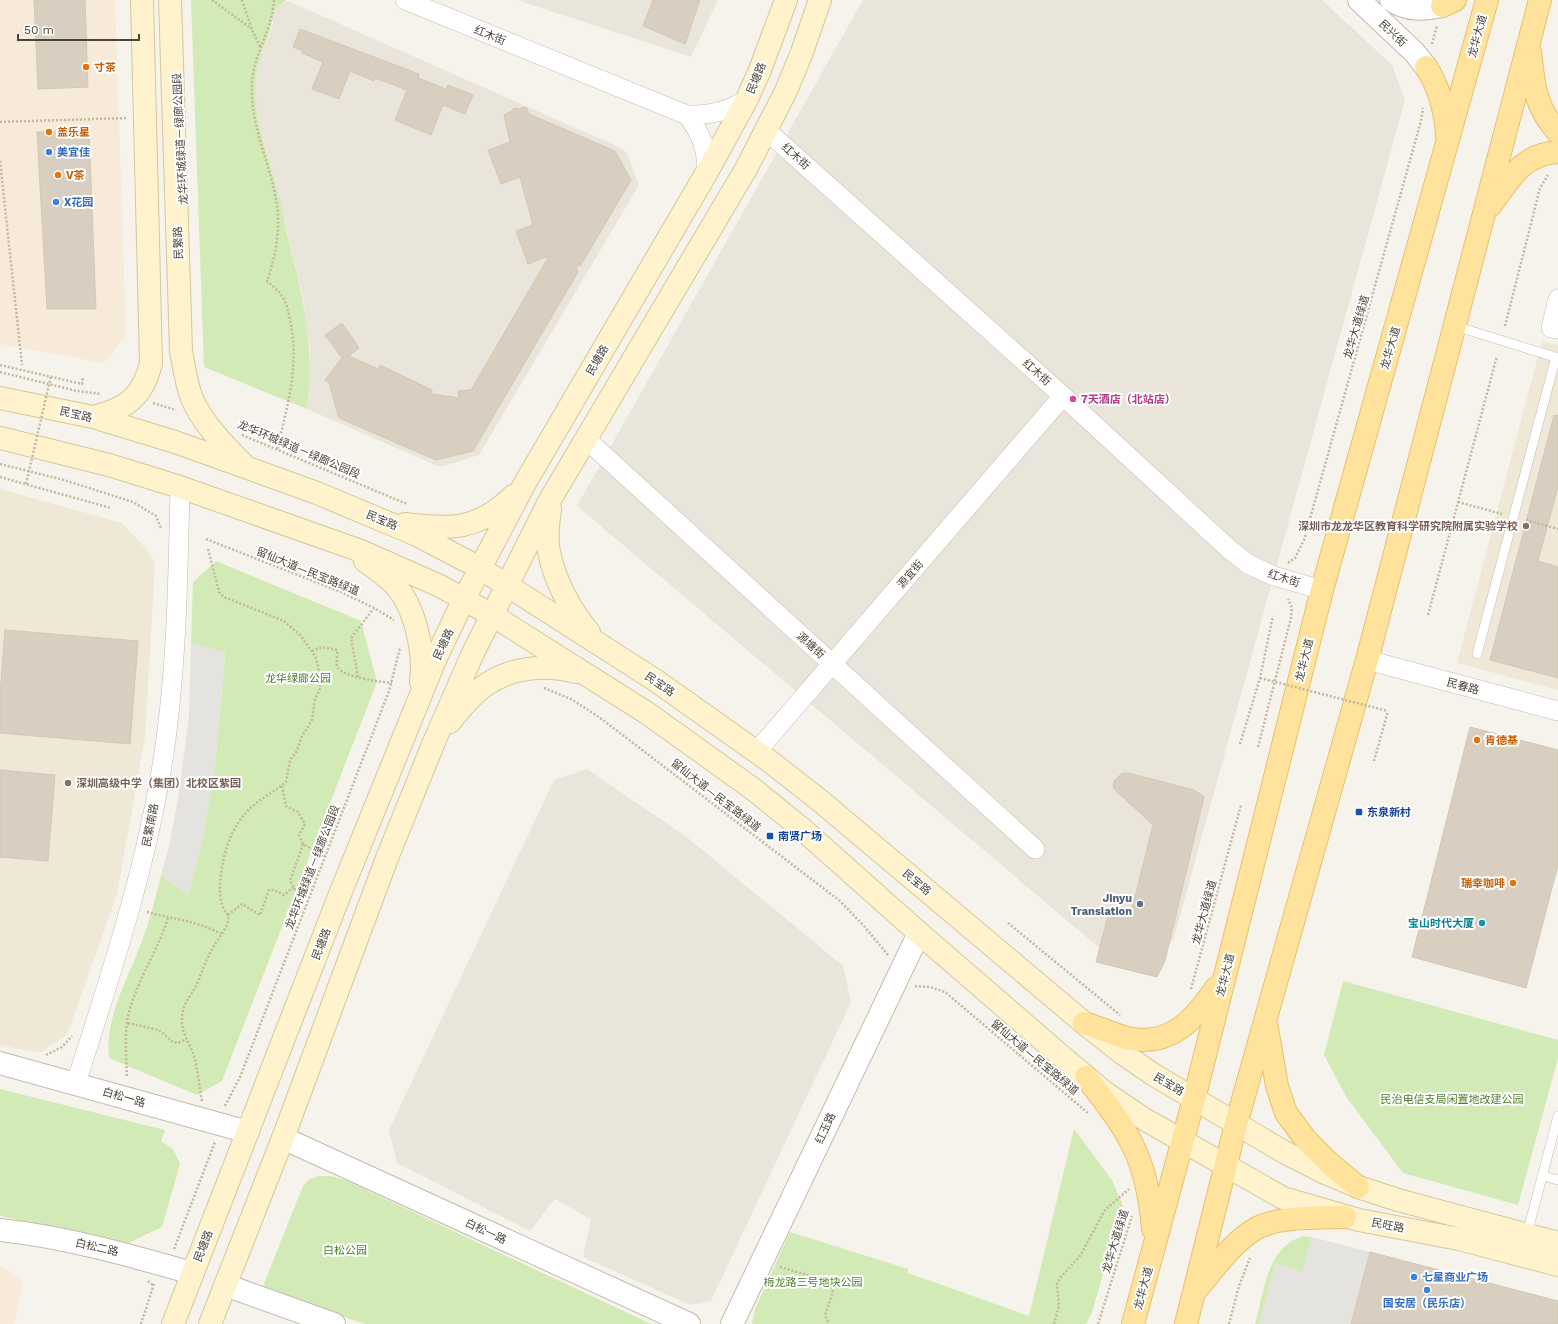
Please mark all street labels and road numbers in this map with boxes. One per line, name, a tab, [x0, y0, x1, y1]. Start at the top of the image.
street label: 龙华大道	[1466, 13, 1489, 59]
street label: 民兴街	[1376, 17, 1409, 49]
street label: 红木街	[472, 23, 508, 48]
street label: 民塘路	[744, 60, 769, 96]
street label: 龙华环城绿道－绿廊公园段	[171, 73, 190, 205]
street label: 红木街	[779, 141, 812, 172]
street label: 民繁路	[171, 226, 186, 260]
street label: 龙华大道绿道	[1341, 294, 1372, 361]
street label: 龙华大道	[1378, 325, 1403, 371]
street label: 民塘路	[584, 343, 611, 378]
street label: 红木街	[1020, 357, 1053, 388]
street label: 民宝路	[58, 404, 93, 425]
street label: 龙华环城绿道－绿廊公园段	[236, 418, 362, 481]
street label: 民宝路	[364, 508, 400, 533]
street label: 留仙大道—民宝路绿道	[254, 545, 361, 598]
street label: 源宜街	[895, 558, 926, 591]
street label: 红木街	[1266, 567, 1302, 590]
street label: 民塘路	[431, 627, 456, 662]
street label: 源塘街	[794, 630, 827, 661]
street label: 龙华大道	[1293, 637, 1316, 683]
street label: 民宝路	[642, 670, 677, 699]
street label: 民春路	[1445, 676, 1480, 697]
street label: 留仙大道—民宝路绿道	[668, 756, 763, 834]
street label: 民繁南路	[140, 802, 161, 848]
street label: 龙华环城绿道－绿廊公园段	[283, 803, 342, 931]
street label: 民宝路	[900, 867, 933, 898]
street label: 龙华大道绿道	[1190, 879, 1219, 946]
street label: 民塘路	[309, 926, 333, 962]
street label: 龙华大道	[1214, 952, 1237, 998]
street label: 留仙大道—民宝路绿道	[988, 1017, 1081, 1098]
street label: 民宝路	[1151, 1070, 1186, 1098]
street label: 白松一路	[101, 1085, 147, 1110]
street label: 红玉路	[813, 1111, 838, 1146]
street label: 龙华大道绿道	[1100, 1208, 1131, 1275]
street label: 白松一路	[463, 1216, 508, 1247]
street label: 民旺路	[1370, 1216, 1405, 1235]
street label: 民塘路	[191, 1228, 215, 1264]
street label: 白松二路	[74, 1236, 120, 1259]
street label: 龙华大道	[1132, 1265, 1155, 1311]

